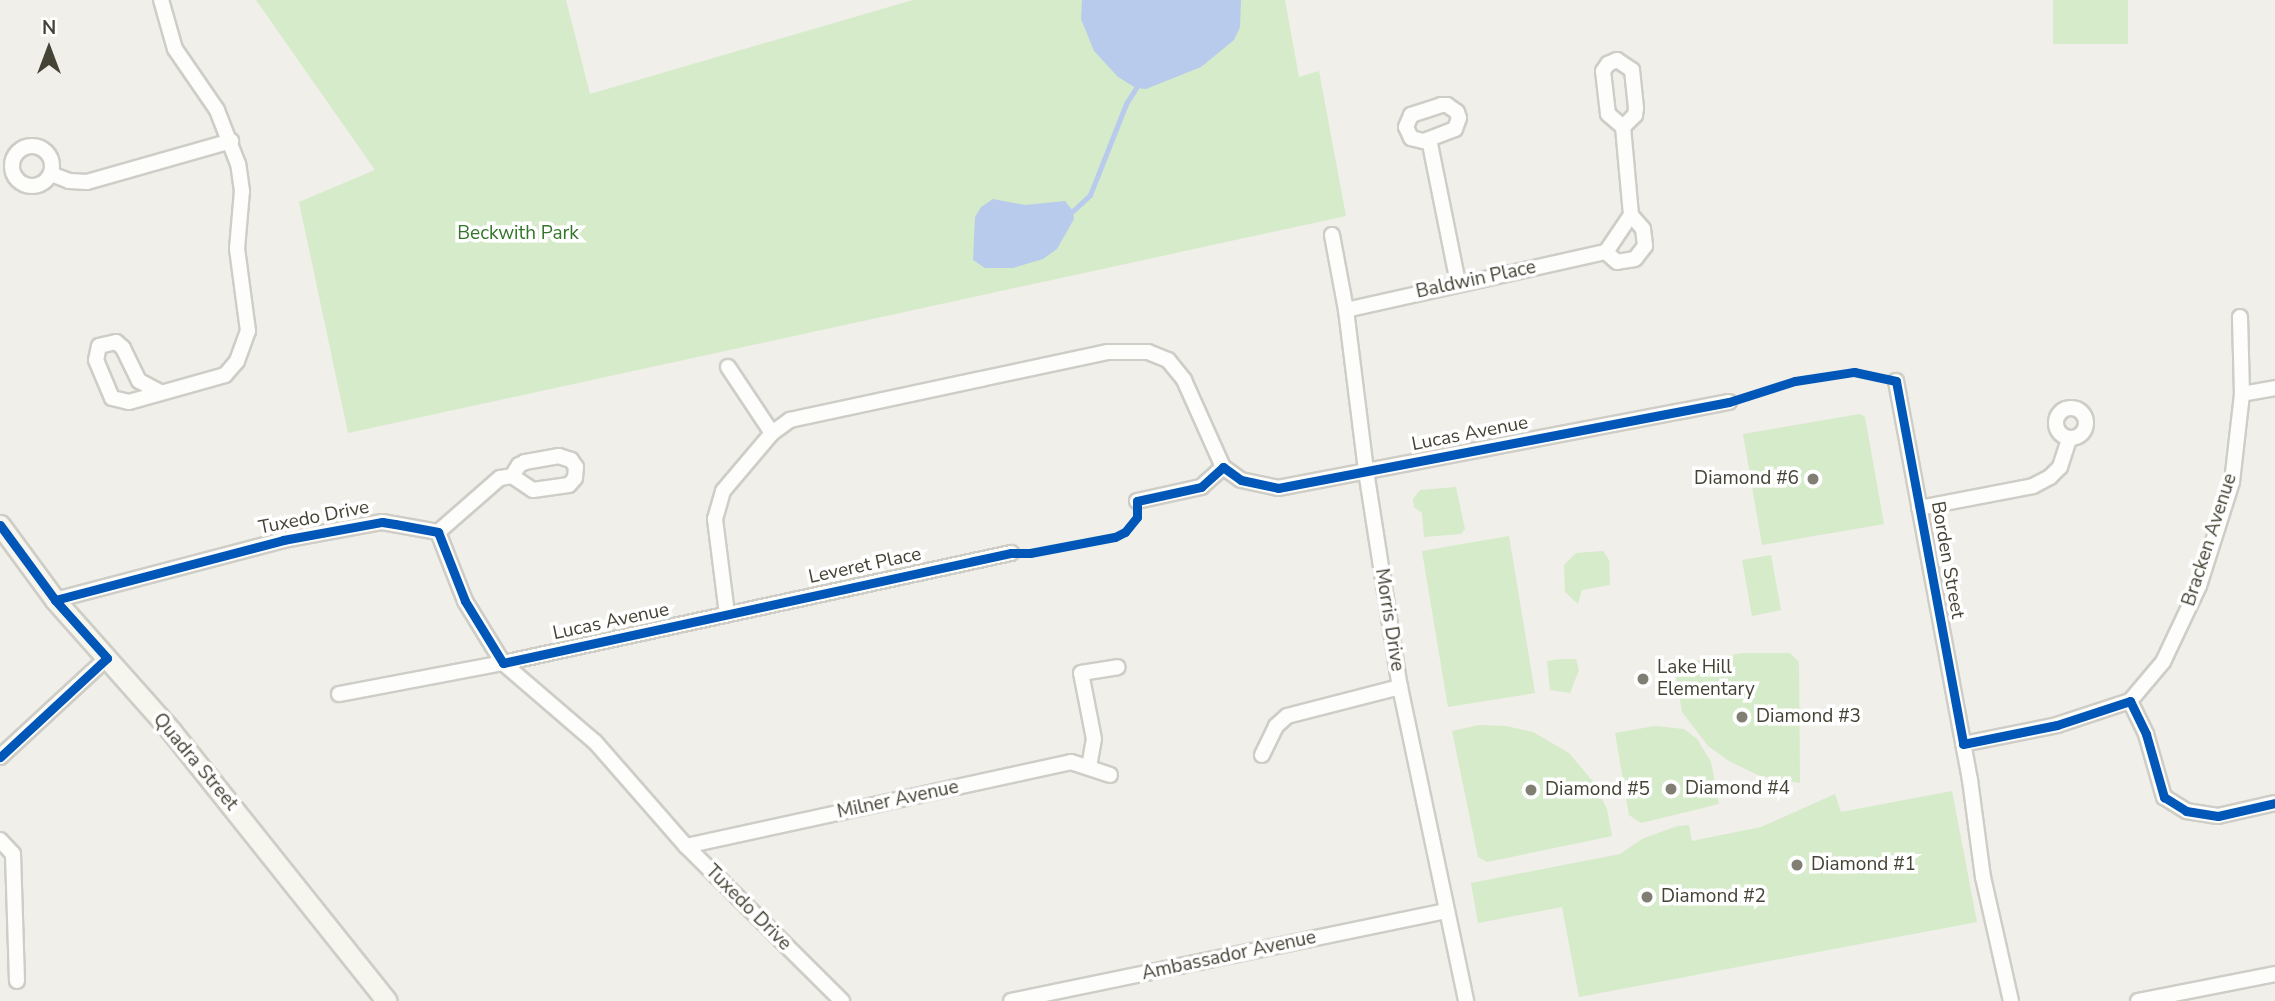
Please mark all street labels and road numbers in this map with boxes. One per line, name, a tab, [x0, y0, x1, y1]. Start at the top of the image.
street label: Baldwin Place	[1414, 256, 1538, 304]
street label: Lucas Avenue	[1410, 412, 1530, 456]
street label: Bracken Avenue	[2178, 471, 2242, 609]
street label: Tuxedo Drive	[257, 496, 371, 540]
street label: Borden Street	[1925, 500, 1969, 620]
street label: Leveret Place	[807, 543, 923, 589]
street label: Morris Drive	[1370, 567, 1408, 673]
street label: Lucas Avenue	[551, 599, 671, 645]
street label: Quadra Street	[148, 709, 242, 815]
street label: Milner Avenue	[835, 776, 961, 824]
street label: Tuxedo Drive	[700, 860, 796, 956]
street label: Ambassador Avenue	[1140, 926, 1318, 986]

